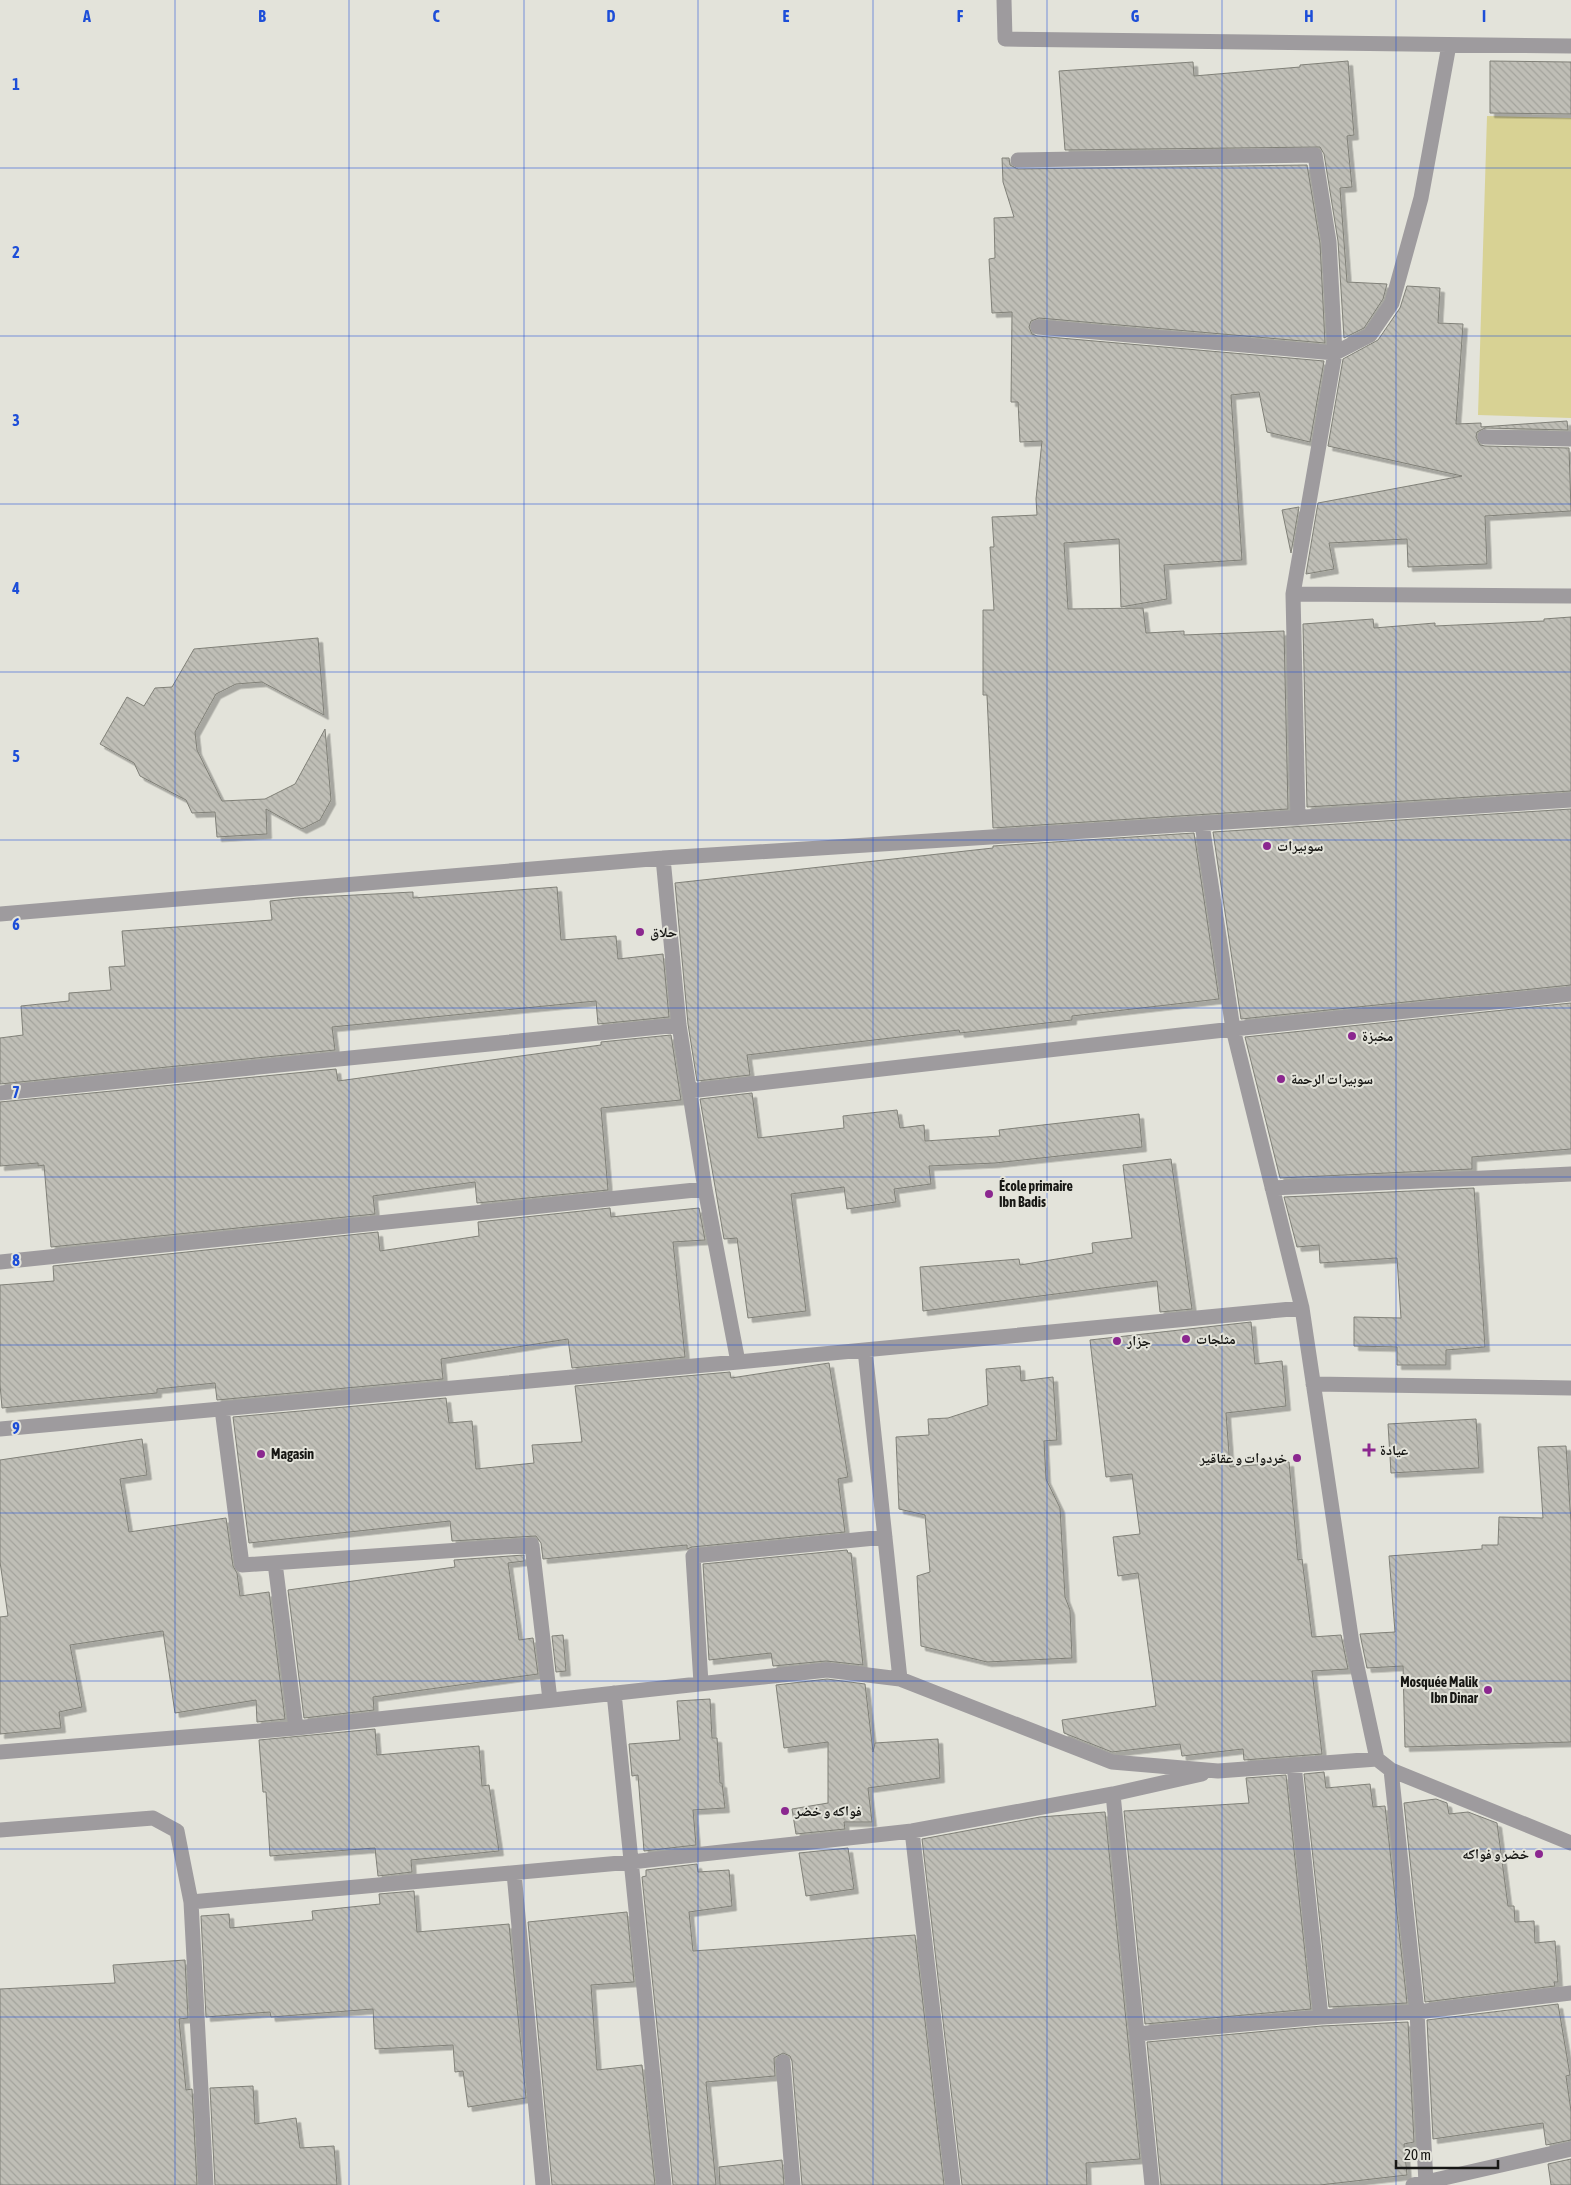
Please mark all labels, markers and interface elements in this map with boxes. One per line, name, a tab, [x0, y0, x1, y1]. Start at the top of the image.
text: A	[82, 7, 91, 25]
text: B	[258, 7, 266, 25]
text: C	[432, 7, 440, 25]
text: D	[607, 7, 616, 25]
text: E	[783, 7, 790, 25]
text: F	[957, 7, 964, 25]
text: G	[1131, 7, 1140, 25]
text: H	[1304, 7, 1314, 25]
text: I	[1482, 7, 1486, 25]
text: 1	[12, 75, 20, 93]
text: 2	[12, 243, 20, 261]
text: 3	[12, 411, 20, 429]
text: 4	[11, 579, 20, 597]
text: 5	[12, 747, 20, 765]
place label: سوبيرات	[1277, 838, 1324, 855]
marker: سوبيرات	[1261, 840, 1273, 852]
text: 6	[12, 915, 20, 933]
place label: حلاق	[650, 924, 677, 941]
marker: حلاق	[634, 926, 646, 938]
place label: مخبزة	[1362, 1028, 1393, 1045]
marker: مخبزة	[1346, 1030, 1358, 1042]
place label: سوبيرات الرحمة	[1291, 1071, 1373, 1088]
marker: سوبيرات الرحمة	[1275, 1073, 1287, 1085]
text: 7	[12, 1083, 20, 1101]
place label: École primaire Ibn Badis	[999, 1178, 1073, 1210]
marker: École primaire Ibn Badis	[983, 1188, 995, 1200]
text: 8	[12, 1251, 20, 1269]
place label: مثلجات	[1196, 1331, 1236, 1347]
place label: جزار	[1126, 1333, 1151, 1349]
marker: مثلجات	[1180, 1333, 1192, 1345]
marker: جزار	[1111, 1335, 1123, 1347]
text: 9	[12, 1419, 20, 1437]
place label: عيادة	[1380, 1442, 1408, 1458]
marker: عيادة	[1362, 1443, 1376, 1457]
place label: Magasin	[271, 1446, 314, 1462]
marker: Magasin	[255, 1448, 267, 1460]
place label: خردوات و عقاقير	[1199, 1450, 1287, 1466]
marker: خردوات و عقاقير	[1291, 1452, 1303, 1464]
place label: Mosquée Malik Ibn Dinar	[1400, 1674, 1479, 1706]
marker: Mosquée Malik Ibn Dinar	[1482, 1684, 1494, 1696]
place label: فواكه و خضر	[794, 1803, 862, 1819]
marker: فواكه و خضر	[779, 1805, 791, 1817]
place label: خضر و فواكه	[1462, 1846, 1529, 1862]
marker: خضر و فواكه	[1533, 1848, 1545, 1860]
scale bar	[1396, 2138, 1498, 2170]
text: 20 m	[1404, 2146, 1431, 2163]

